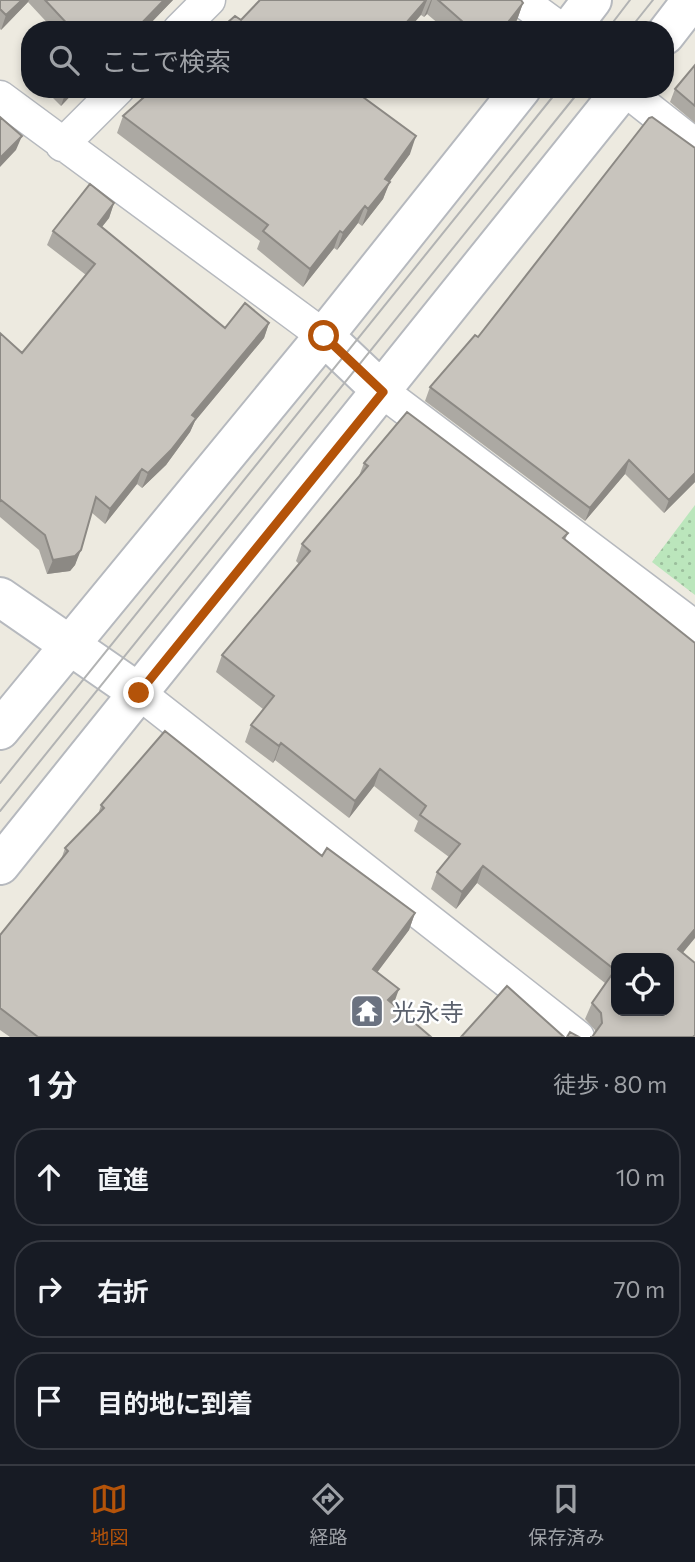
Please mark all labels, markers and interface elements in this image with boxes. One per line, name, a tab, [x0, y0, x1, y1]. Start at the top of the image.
search box	[21, 21, 674, 98]
icon: search	[45, 41, 83, 79]
text: ここで検索	[101, 45, 231, 76]
route start	[308, 320, 339, 351]
route end	[123, 677, 154, 708]
map controls	[611, 953, 674, 1016]
button: locate	[611, 953, 674, 1016]
temple icon: 光永寺	[348, 992, 386, 1030]
place label: 光永寺	[392, 997, 464, 1026]
text: 1 分	[28, 1065, 77, 1102]
text: 徒歩 · 80 m	[553, 1070, 667, 1098]
icon: ahead	[30, 1158, 68, 1196]
text: 直進	[97, 1163, 149, 1194]
text: 10 m	[616, 1163, 665, 1191]
icon: right	[30, 1270, 68, 1308]
text: 右折	[97, 1275, 149, 1306]
text: 70 m	[613, 1275, 665, 1303]
icon: arrive	[30, 1382, 68, 1420]
text: 目的地に到着	[97, 1387, 253, 1418]
tab: 地図	[90, 1480, 129, 1549]
tab: 経路	[309, 1480, 348, 1549]
tab: 保存済み	[528, 1480, 605, 1549]

